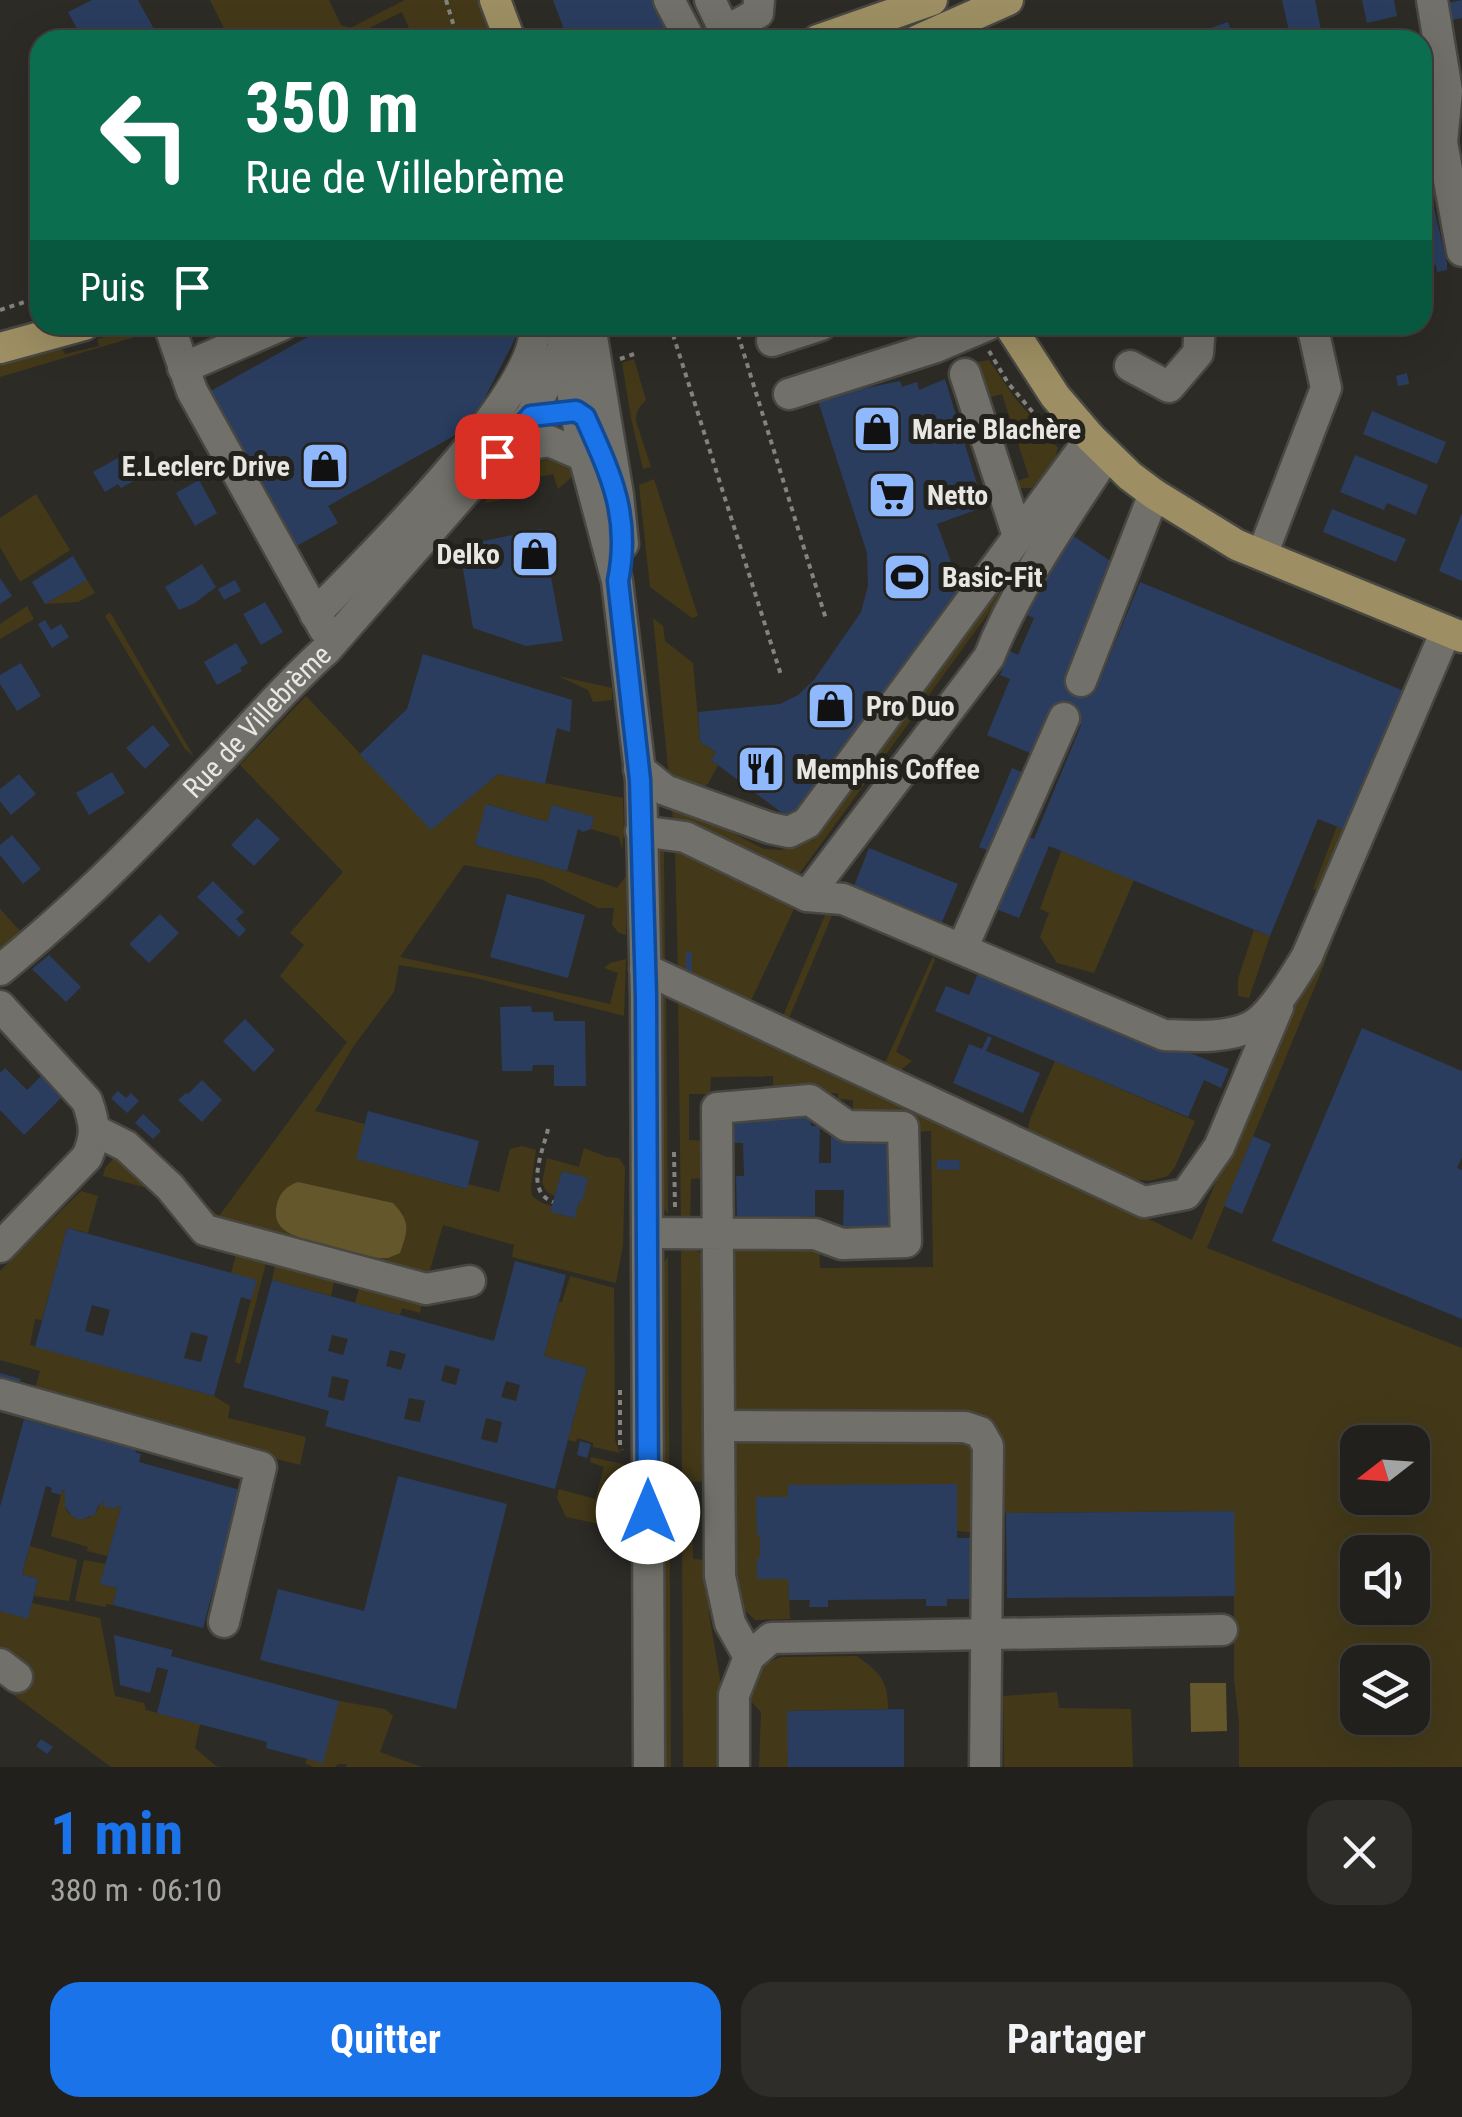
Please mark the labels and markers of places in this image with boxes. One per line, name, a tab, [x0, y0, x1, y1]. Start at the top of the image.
shop icon: Marie Blachère	[851, 403, 903, 455]
place label: Marie Blachère	[912, 413, 1081, 446]
pin	[455, 414, 540, 499]
shop icon: E.Leclerc Drive	[299, 440, 351, 492]
place label: E.Leclerc Drive	[122, 450, 290, 483]
supermarket icon: Netto	[866, 469, 918, 521]
place label: Netto	[927, 479, 988, 512]
shop icon: Delko	[509, 528, 561, 580]
place label: Delko	[436, 538, 500, 571]
sports icon: Basic-Fit	[881, 551, 933, 603]
place label: Basic-Fit	[942, 561, 1043, 594]
shop icon: Pro Duo	[805, 680, 857, 732]
place label: Pro Duo	[866, 690, 955, 723]
restaurant icon: Memphis Coffee	[735, 743, 787, 795]
place label: Memphis Coffee	[796, 753, 980, 786]

